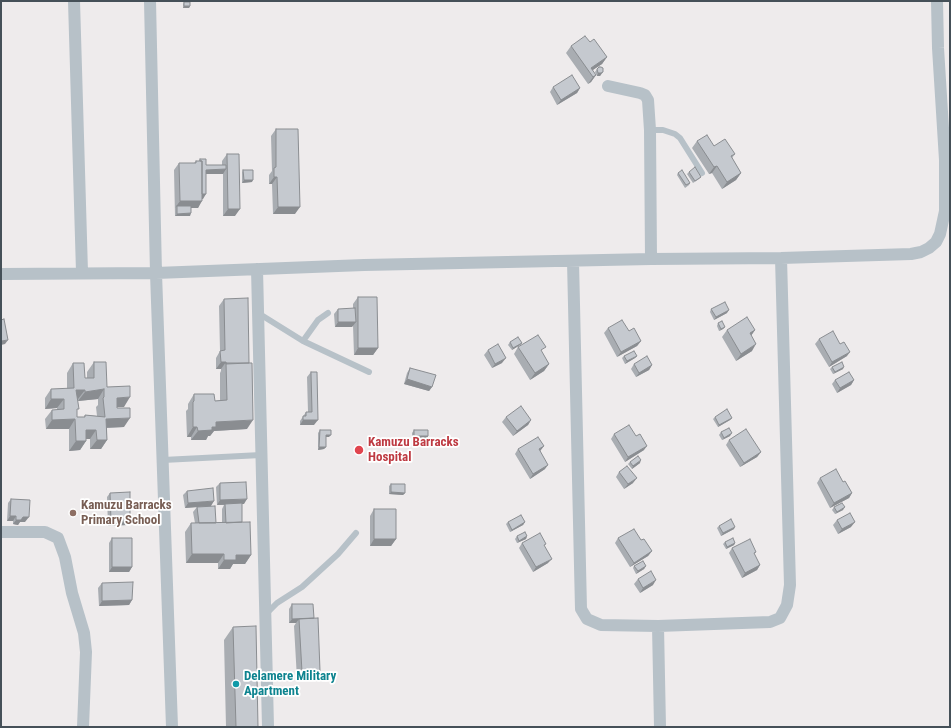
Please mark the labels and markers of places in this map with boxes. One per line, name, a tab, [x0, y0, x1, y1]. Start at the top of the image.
place label: Kamuzu Barracks Hospital	[368, 435, 459, 466]
marker: Kamuzu Barracks Hospital	[353, 444, 365, 456]
place label: Kamuzu Barracks Primary School	[81, 498, 172, 529]
marker: Kamuzu Barracks Primary School	[68, 508, 78, 518]
place label: Delamere Military Apartment	[244, 669, 336, 700]
marker: Delamere Military Apartment	[231, 679, 241, 689]

